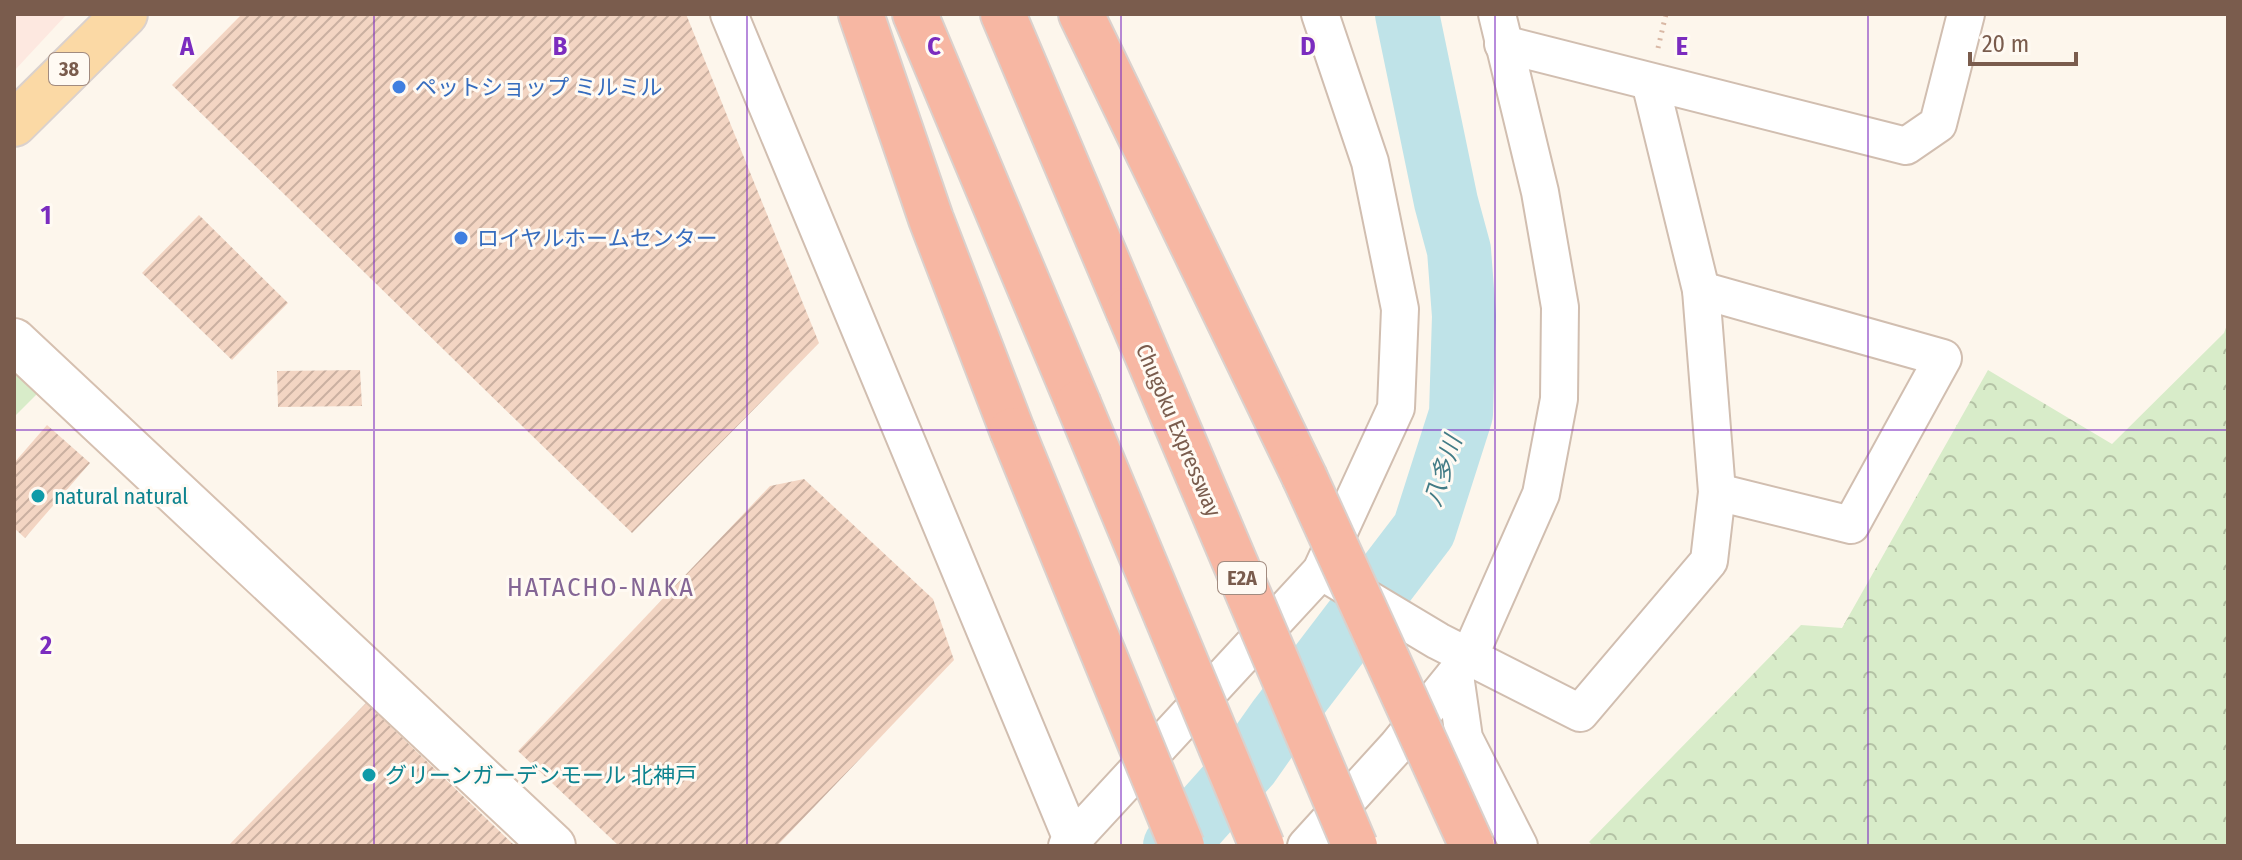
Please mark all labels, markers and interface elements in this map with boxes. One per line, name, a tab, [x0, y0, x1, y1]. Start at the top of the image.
scale bar	[1970, 16, 2076, 66]
text: 20 m	[1982, 30, 2029, 58]
text: A	[179, 31, 195, 62]
text: B	[553, 31, 568, 62]
text: C	[927, 31, 941, 62]
text: D	[1300, 31, 1316, 62]
text: E	[1676, 31, 1688, 62]
road number: 38	[49, 53, 89, 85]
place label: ペットショップ ミルミル	[415, 74, 662, 101]
marker: ペットショップ ミルミル	[390, 78, 408, 96]
text: 1	[41, 200, 52, 231]
place label: ロイヤルホームセンター	[477, 225, 718, 252]
marker: ロイヤルホームセンター	[452, 229, 470, 247]
street label: Chugoku Expressway	[1130, 340, 1227, 521]
water label: 八多川	[1419, 430, 1468, 510]
place label: natural natural	[54, 483, 188, 510]
marker: natural natural	[29, 487, 47, 505]
road number: E2A	[1218, 562, 1266, 594]
district label: HATACHO-NAKA	[507, 572, 695, 603]
text: 2	[39, 630, 52, 661]
place label: グリーンガーデンモール 北神戸	[385, 762, 697, 789]
marker: グリーンガーデンモール 北神戸	[360, 766, 378, 784]

